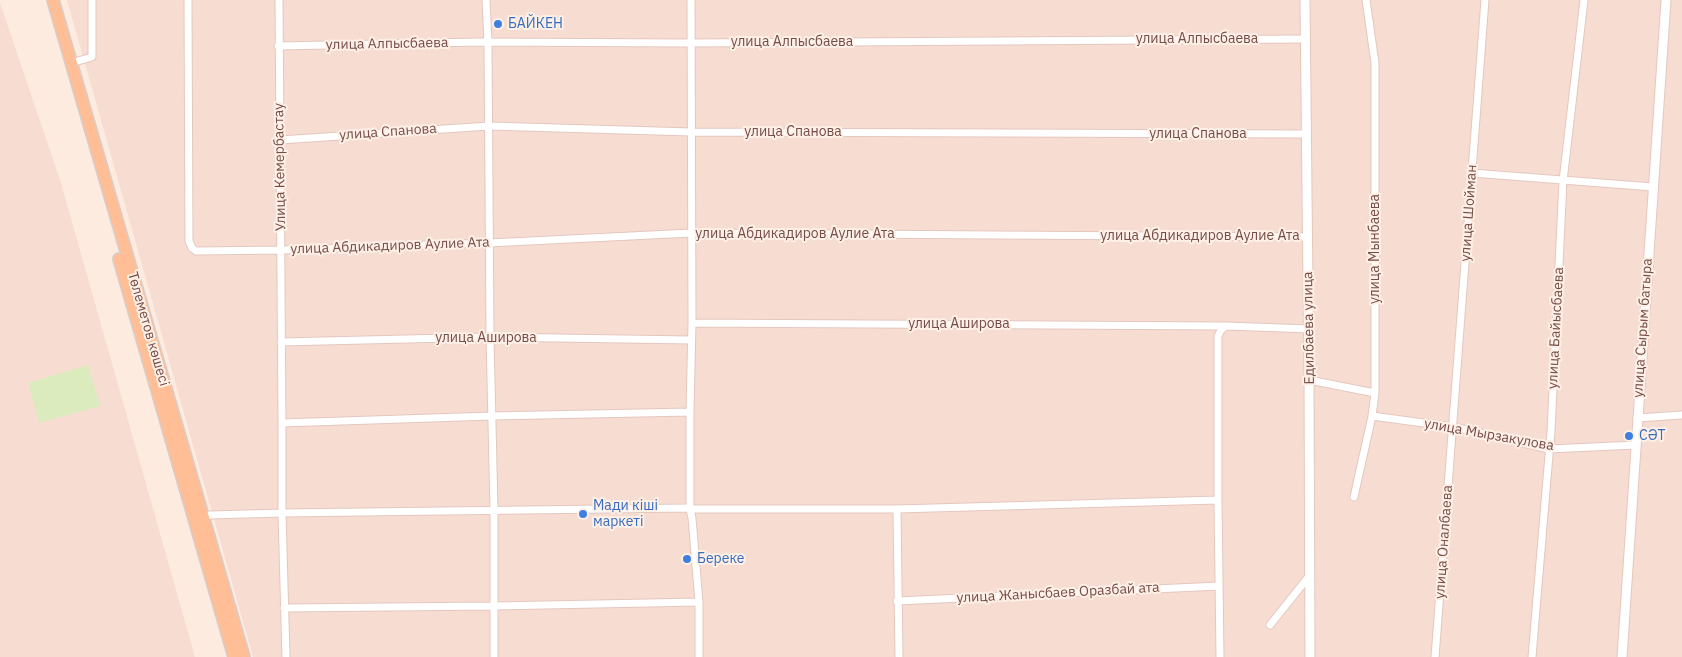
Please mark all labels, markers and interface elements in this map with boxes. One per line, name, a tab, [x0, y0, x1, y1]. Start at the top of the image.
place label: БАЙКЕН	[508, 16, 563, 32]
marker: БАЙКЕН	[492, 18, 504, 30]
street label: улица Алпысбаева	[1136, 31, 1258, 47]
street label: улица Алпысбаева	[731, 34, 853, 50]
street label: улица Алпысбаева	[326, 35, 448, 53]
street label: Улица Кемербастау	[270, 103, 290, 231]
street label: улица Спанова	[339, 120, 437, 144]
street label: улица Спанова	[744, 124, 842, 140]
street label: улица Спанова	[1149, 126, 1247, 142]
street label: улица Шойман	[1457, 164, 1481, 262]
street label: улица Мынбаева	[1367, 194, 1383, 304]
street label: улица Абдикадиров Аулие Ата	[695, 226, 895, 242]
street label: улица Абдикадиров Аулие Ата	[1100, 228, 1300, 244]
street label: улица Абдикадиров Аулие Ата	[290, 234, 490, 258]
street label: улица Сырым батыра	[1630, 258, 1656, 398]
street label: улица Байысбаева	[1544, 267, 1568, 389]
street label: Төлеметов көшесі	[124, 270, 172, 388]
street label: Едилбаева улица	[1300, 271, 1318, 385]
street label: улица Аширова	[908, 316, 1010, 332]
street label: улица Аширова	[435, 330, 537, 346]
street label: улица Мырзакулова	[1423, 415, 1555, 455]
place label: СƏТ	[1639, 428, 1666, 444]
marker: СƏТ	[1623, 430, 1635, 442]
street label: улица Оналбаева	[1432, 485, 1456, 599]
place label: Мади кіші маркеті	[593, 498, 658, 530]
marker: Мади кіші маркеті	[577, 508, 589, 520]
place label: Береке	[697, 551, 745, 567]
marker: Береке	[681, 553, 693, 565]
street label: улица Жанысбаев Оразбай ата	[956, 579, 1160, 607]

